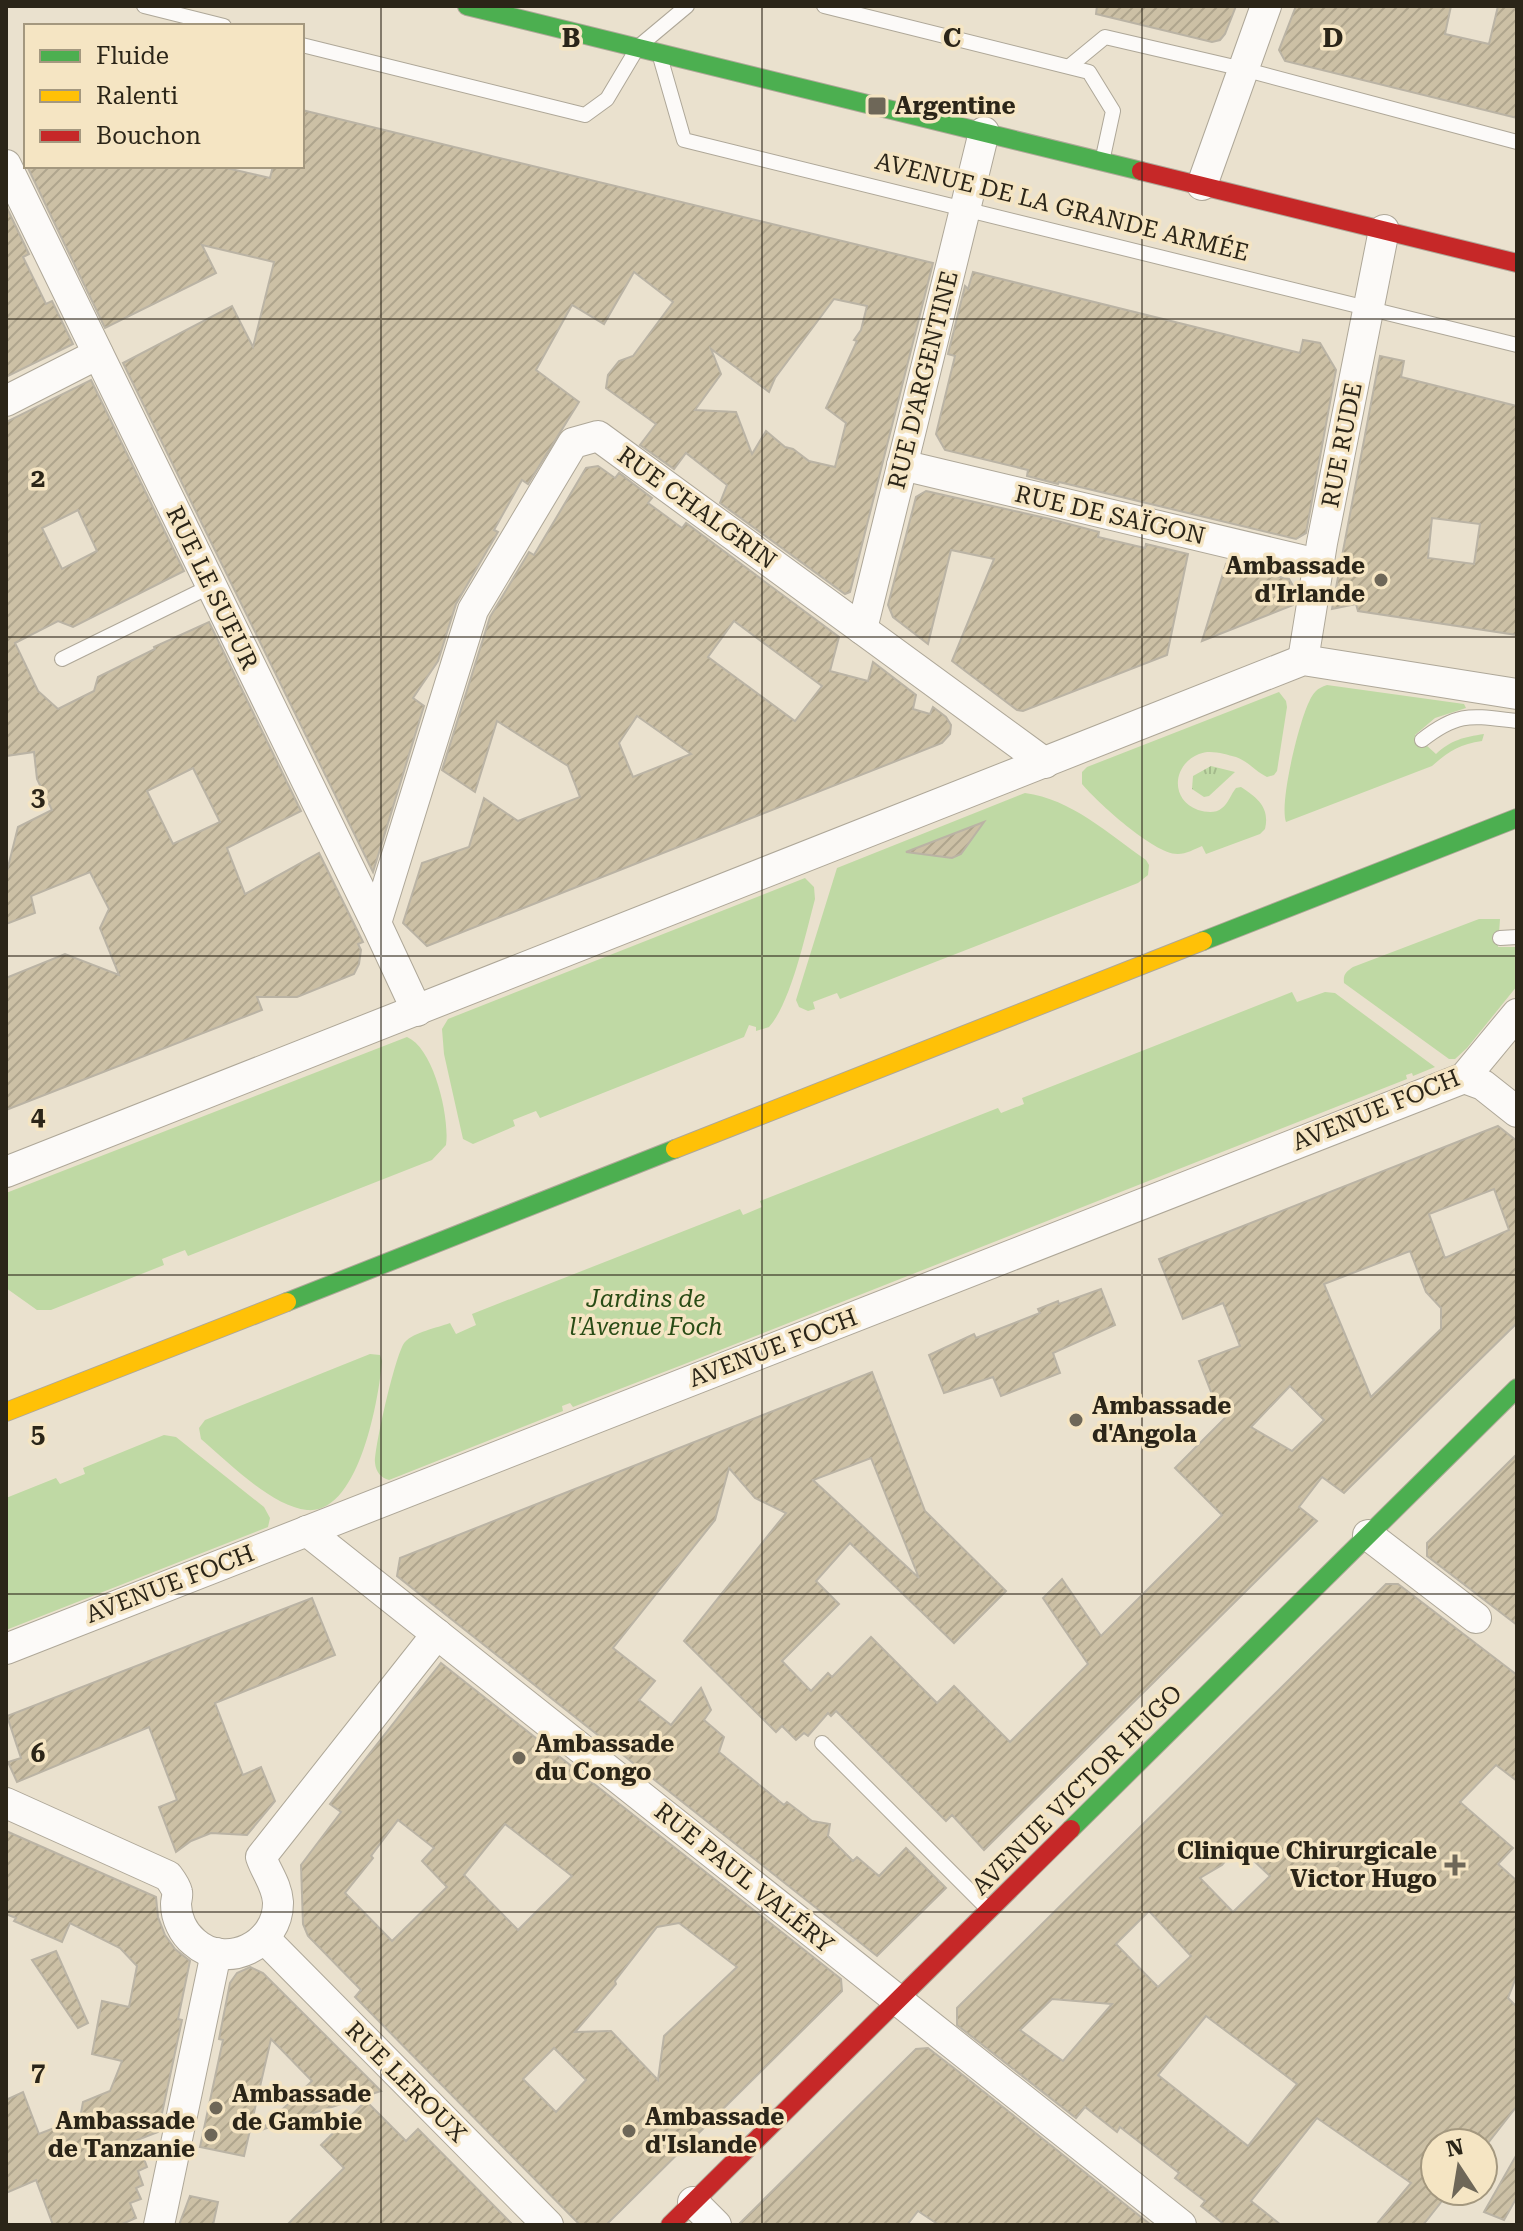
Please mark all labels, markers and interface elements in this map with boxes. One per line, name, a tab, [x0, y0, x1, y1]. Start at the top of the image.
text: B	[562, 23, 580, 53]
text: C	[943, 23, 961, 53]
text: D	[1323, 23, 1343, 53]
legend	[24, 24, 304, 168]
text: Fluide	[96, 42, 169, 70]
text: Ralenti	[96, 82, 178, 110]
place label: Argentine	[895, 92, 1015, 120]
marker: Argentine	[866, 95, 888, 117]
text: Bouchon	[96, 122, 201, 150]
street label: AVENUE DE LA GRANDE ARMÉE	[872, 146, 1252, 267]
street label: RUE D'ARGENTINE	[882, 268, 964, 492]
street label: RUE RUDE	[1316, 380, 1368, 510]
street label: RUE CHALGRIN	[612, 441, 782, 575]
text: 2	[31, 463, 45, 493]
street label: RUE DE SAÏGON	[1012, 479, 1208, 551]
street label: RUE LE SUEUR	[160, 502, 264, 675]
place label: Ambassade d'Irlande	[1226, 552, 1365, 608]
marker: Ambassade d'Irlande	[1372, 571, 1390, 589]
text: 3	[31, 782, 45, 812]
street label: AVENUE FOCH	[1288, 1064, 1464, 1156]
text: 4	[31, 1101, 46, 1131]
park label: Jardins de l'Avenue Foch	[569, 1285, 723, 1341]
street label: AVENUE FOCH	[685, 1303, 861, 1393]
place label: Ambassade d'Angola	[1092, 1392, 1231, 1448]
marker: Ambassade d'Angola	[1067, 1411, 1085, 1429]
text: 5	[31, 1419, 45, 1449]
street label: AVENUE FOCH	[82, 1539, 258, 1629]
street label: AVENUE VICTOR HUGO	[966, 1679, 1188, 1901]
place label: Ambassade du Congo	[535, 1730, 674, 1786]
text: 6	[31, 1738, 45, 1768]
marker: Ambassade du Congo	[510, 1749, 528, 1767]
street label: RUE PAUL VALÉRY	[649, 1796, 840, 1959]
place label: Clinique Chirurgicale Victor Hugo	[1177, 1837, 1437, 1893]
marker: Clinique Chirurgicale Victor Hugo	[1444, 1854, 1466, 1876]
street label: RUE LEROUX	[340, 2016, 472, 2148]
text: 7	[31, 2057, 45, 2087]
place label: Ambassade de Gambie	[232, 2080, 371, 2136]
marker: Ambassade de Gambie	[207, 2099, 225, 2117]
place label: Ambassade d'Islande	[645, 2103, 784, 2159]
place label: Ambassade de Tanzanie	[48, 2107, 195, 2163]
marker: Ambassade d'Islande	[620, 2122, 638, 2140]
marker: Ambassade de Tanzanie	[202, 2126, 220, 2144]
north arrow	[1419, 2127, 1499, 2207]
text: N	[1444, 2134, 1466, 2162]

